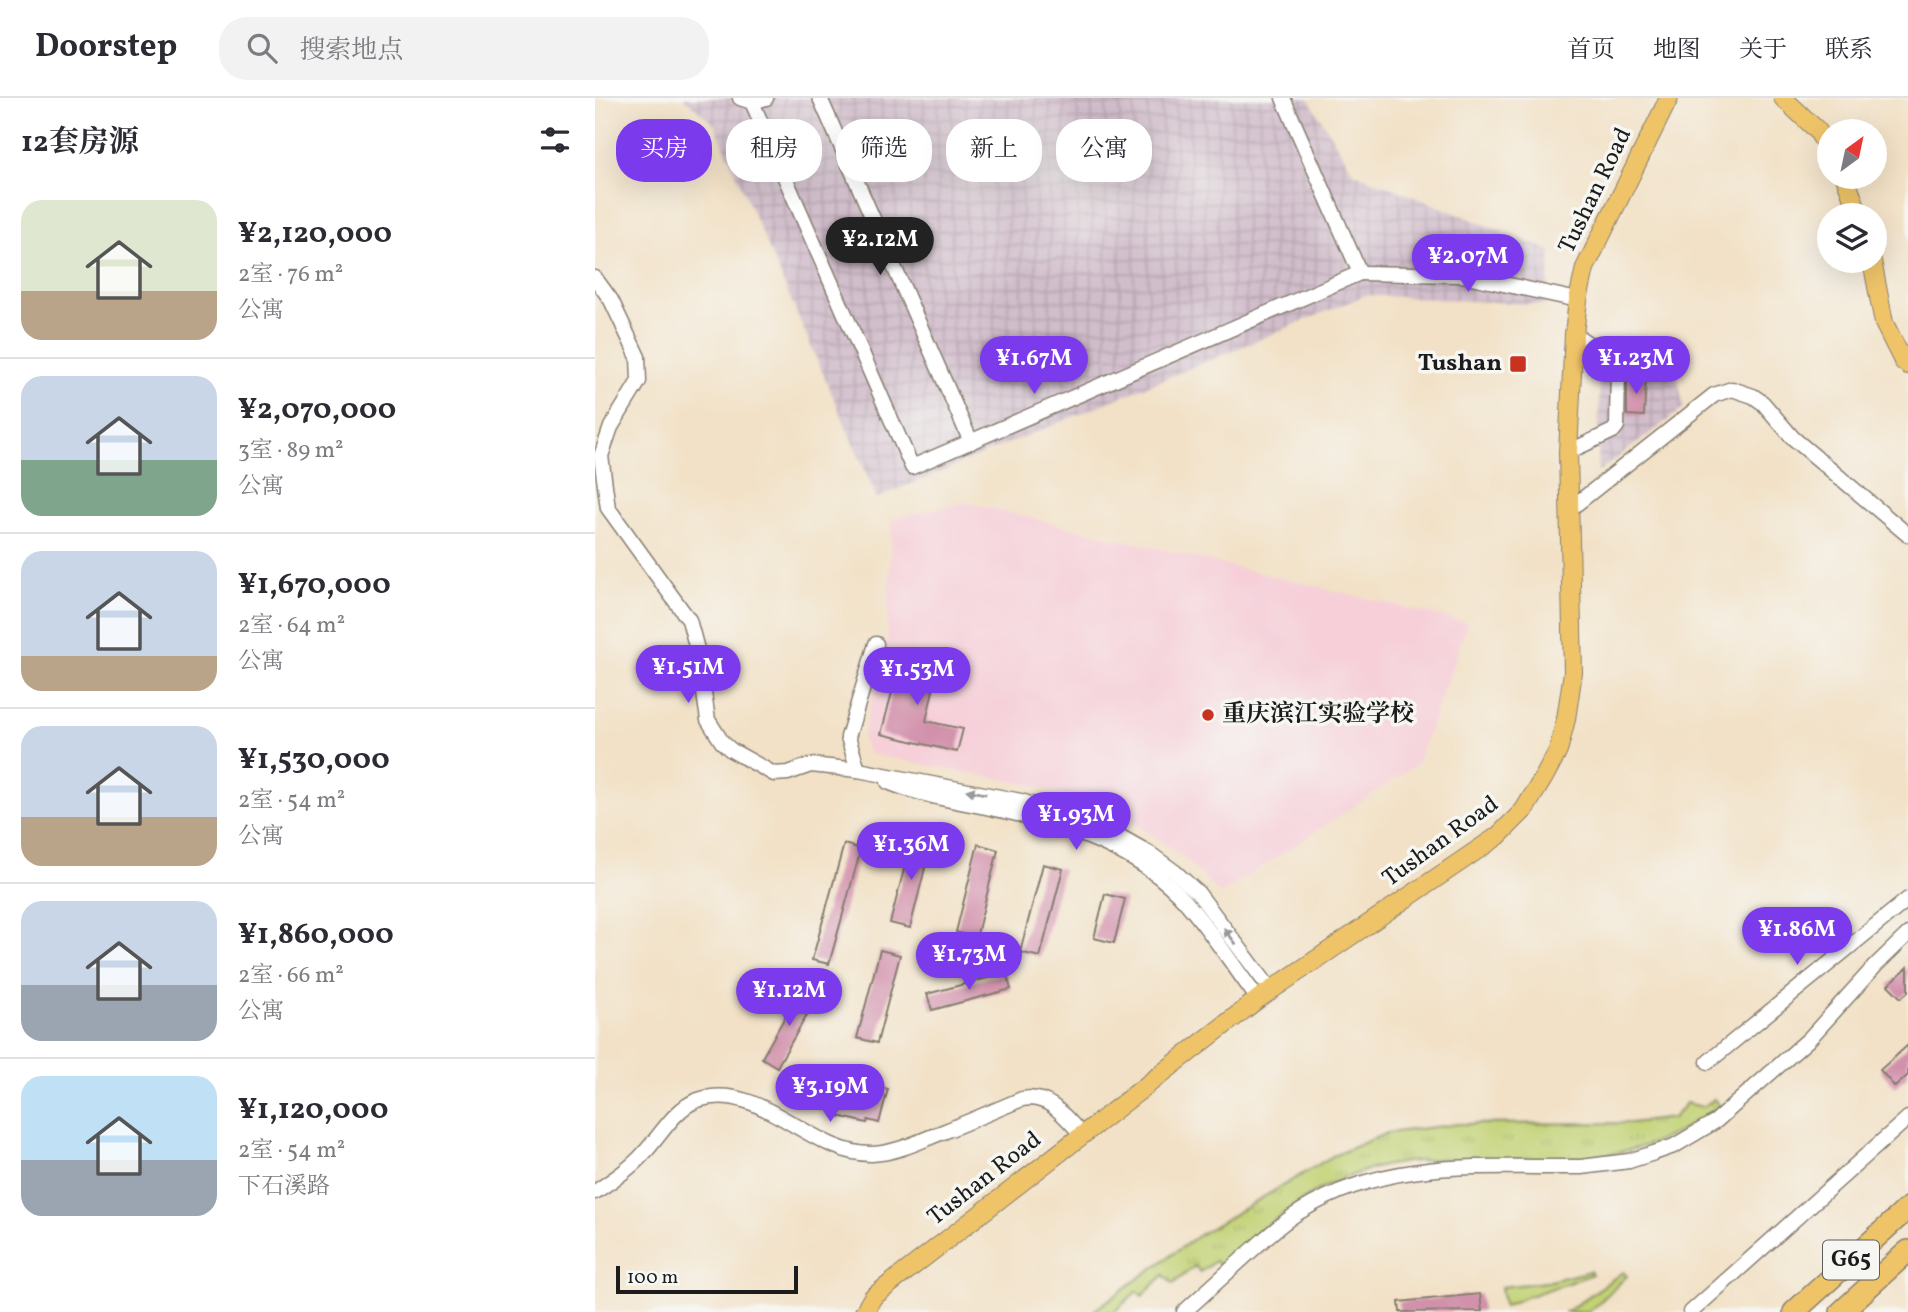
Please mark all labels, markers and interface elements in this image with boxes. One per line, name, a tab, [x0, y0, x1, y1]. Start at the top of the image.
search box	[219, 17, 709, 80]
text: Doorstep	[35, 25, 177, 71]
icon: search	[243, 29, 281, 67]
text: 搜索地点	[299, 33, 403, 69]
text: 首页	[1567, 34, 1615, 68]
text: 地图	[1653, 34, 1701, 68]
text: 关于	[1739, 34, 1787, 68]
text: 联系	[1825, 34, 1873, 68]
chip: 买房	[616, 119, 712, 182]
chip: 租房	[726, 119, 822, 182]
chip: 筛选	[836, 119, 932, 182]
chip: 新上	[946, 119, 1042, 182]
chip: 公寓	[1056, 119, 1152, 182]
north arrow	[1817, 119, 1887, 189]
map controls	[1817, 119, 1887, 273]
icon: filters	[536, 121, 574, 159]
text: 12套房源	[21, 122, 139, 164]
street label: Tushan Road	[1551, 122, 1641, 260]
button: layers	[1817, 203, 1887, 273]
text: ¥2,120,000	[238, 213, 392, 255]
pin: ¥2.12M	[823, 218, 937, 277]
text: ¥2.12M	[842, 224, 918, 256]
icon: home	[77, 228, 161, 312]
pin: ¥2.07M	[1411, 234, 1525, 294]
text: ¥2.07M	[1428, 241, 1508, 273]
text: 2室 · 76 m²	[238, 259, 343, 291]
text: 公寓	[238, 295, 284, 327]
pin: ¥1.67M	[977, 336, 1091, 396]
pin: ¥1.23M	[1579, 336, 1693, 396]
text: ¥1.67M	[996, 343, 1072, 375]
text: ¥1.23M	[1598, 343, 1674, 375]
place label: Tushan	[1418, 347, 1502, 381]
marker: Tushan	[1508, 354, 1528, 374]
text: ¥2,070,000	[238, 389, 396, 431]
icon: home	[77, 404, 161, 488]
text: 3室 · 89 m²	[238, 435, 344, 467]
text: 公寓	[238, 471, 284, 503]
text: ¥1,670,000	[238, 564, 391, 606]
icon: home	[77, 579, 161, 663]
text: 2室 · 64 m²	[238, 610, 345, 642]
text: 公寓	[238, 646, 284, 678]
pin: ¥1.51M	[631, 646, 745, 705]
pin: ¥1.53M	[860, 648, 974, 707]
text: ¥1.51M	[652, 652, 724, 684]
text: ¥1.53M	[879, 654, 955, 686]
place label: 重庆滨江实验学校	[1222, 698, 1414, 732]
marker: 重庆滨江实验学校	[1200, 707, 1216, 723]
text: ¥1,530,000	[238, 739, 390, 781]
icon: home	[77, 754, 161, 838]
text: 2室 · 54 m²	[238, 785, 345, 817]
one-way arrow	[965, 786, 987, 797]
street label: Tushan Road	[1376, 788, 1506, 896]
pin: ¥1.93M	[1019, 792, 1133, 852]
text: ¥1.93M	[1038, 799, 1114, 831]
text: 公寓	[238, 821, 284, 853]
pin: ¥1.36M	[854, 822, 968, 882]
text: ¥1.36M	[873, 829, 949, 861]
pin: ¥1.86M	[1740, 908, 1854, 967]
text: ¥1,860,000	[238, 914, 394, 956]
text: ¥1.86M	[1758, 914, 1836, 946]
one-way arrow	[1222, 927, 1237, 945]
icon: home	[77, 929, 161, 1013]
pin: ¥1.73M	[912, 932, 1026, 992]
text: ¥1.73M	[932, 939, 1006, 971]
text: 2室 · 66 m²	[238, 960, 344, 992]
pin: ¥1.12M	[732, 968, 846, 1028]
text: ¥1.12M	[752, 975, 826, 1007]
text: 公寓	[238, 996, 284, 1028]
pin: ¥3.19M	[773, 1065, 887, 1124]
text: ¥3.19M	[792, 1071, 868, 1103]
text: ¥1,120,000	[238, 1089, 388, 1131]
icon: home	[77, 1104, 161, 1188]
street label: Tushan Road	[921, 1124, 1049, 1234]
text: 2室 · 54 m²	[238, 1135, 345, 1167]
text: 下石溪路	[238, 1171, 330, 1203]
road number: G65	[1823, 1240, 1879, 1280]
scale bar	[616, 1263, 798, 1295]
text: 100 m	[627, 1265, 678, 1291]

